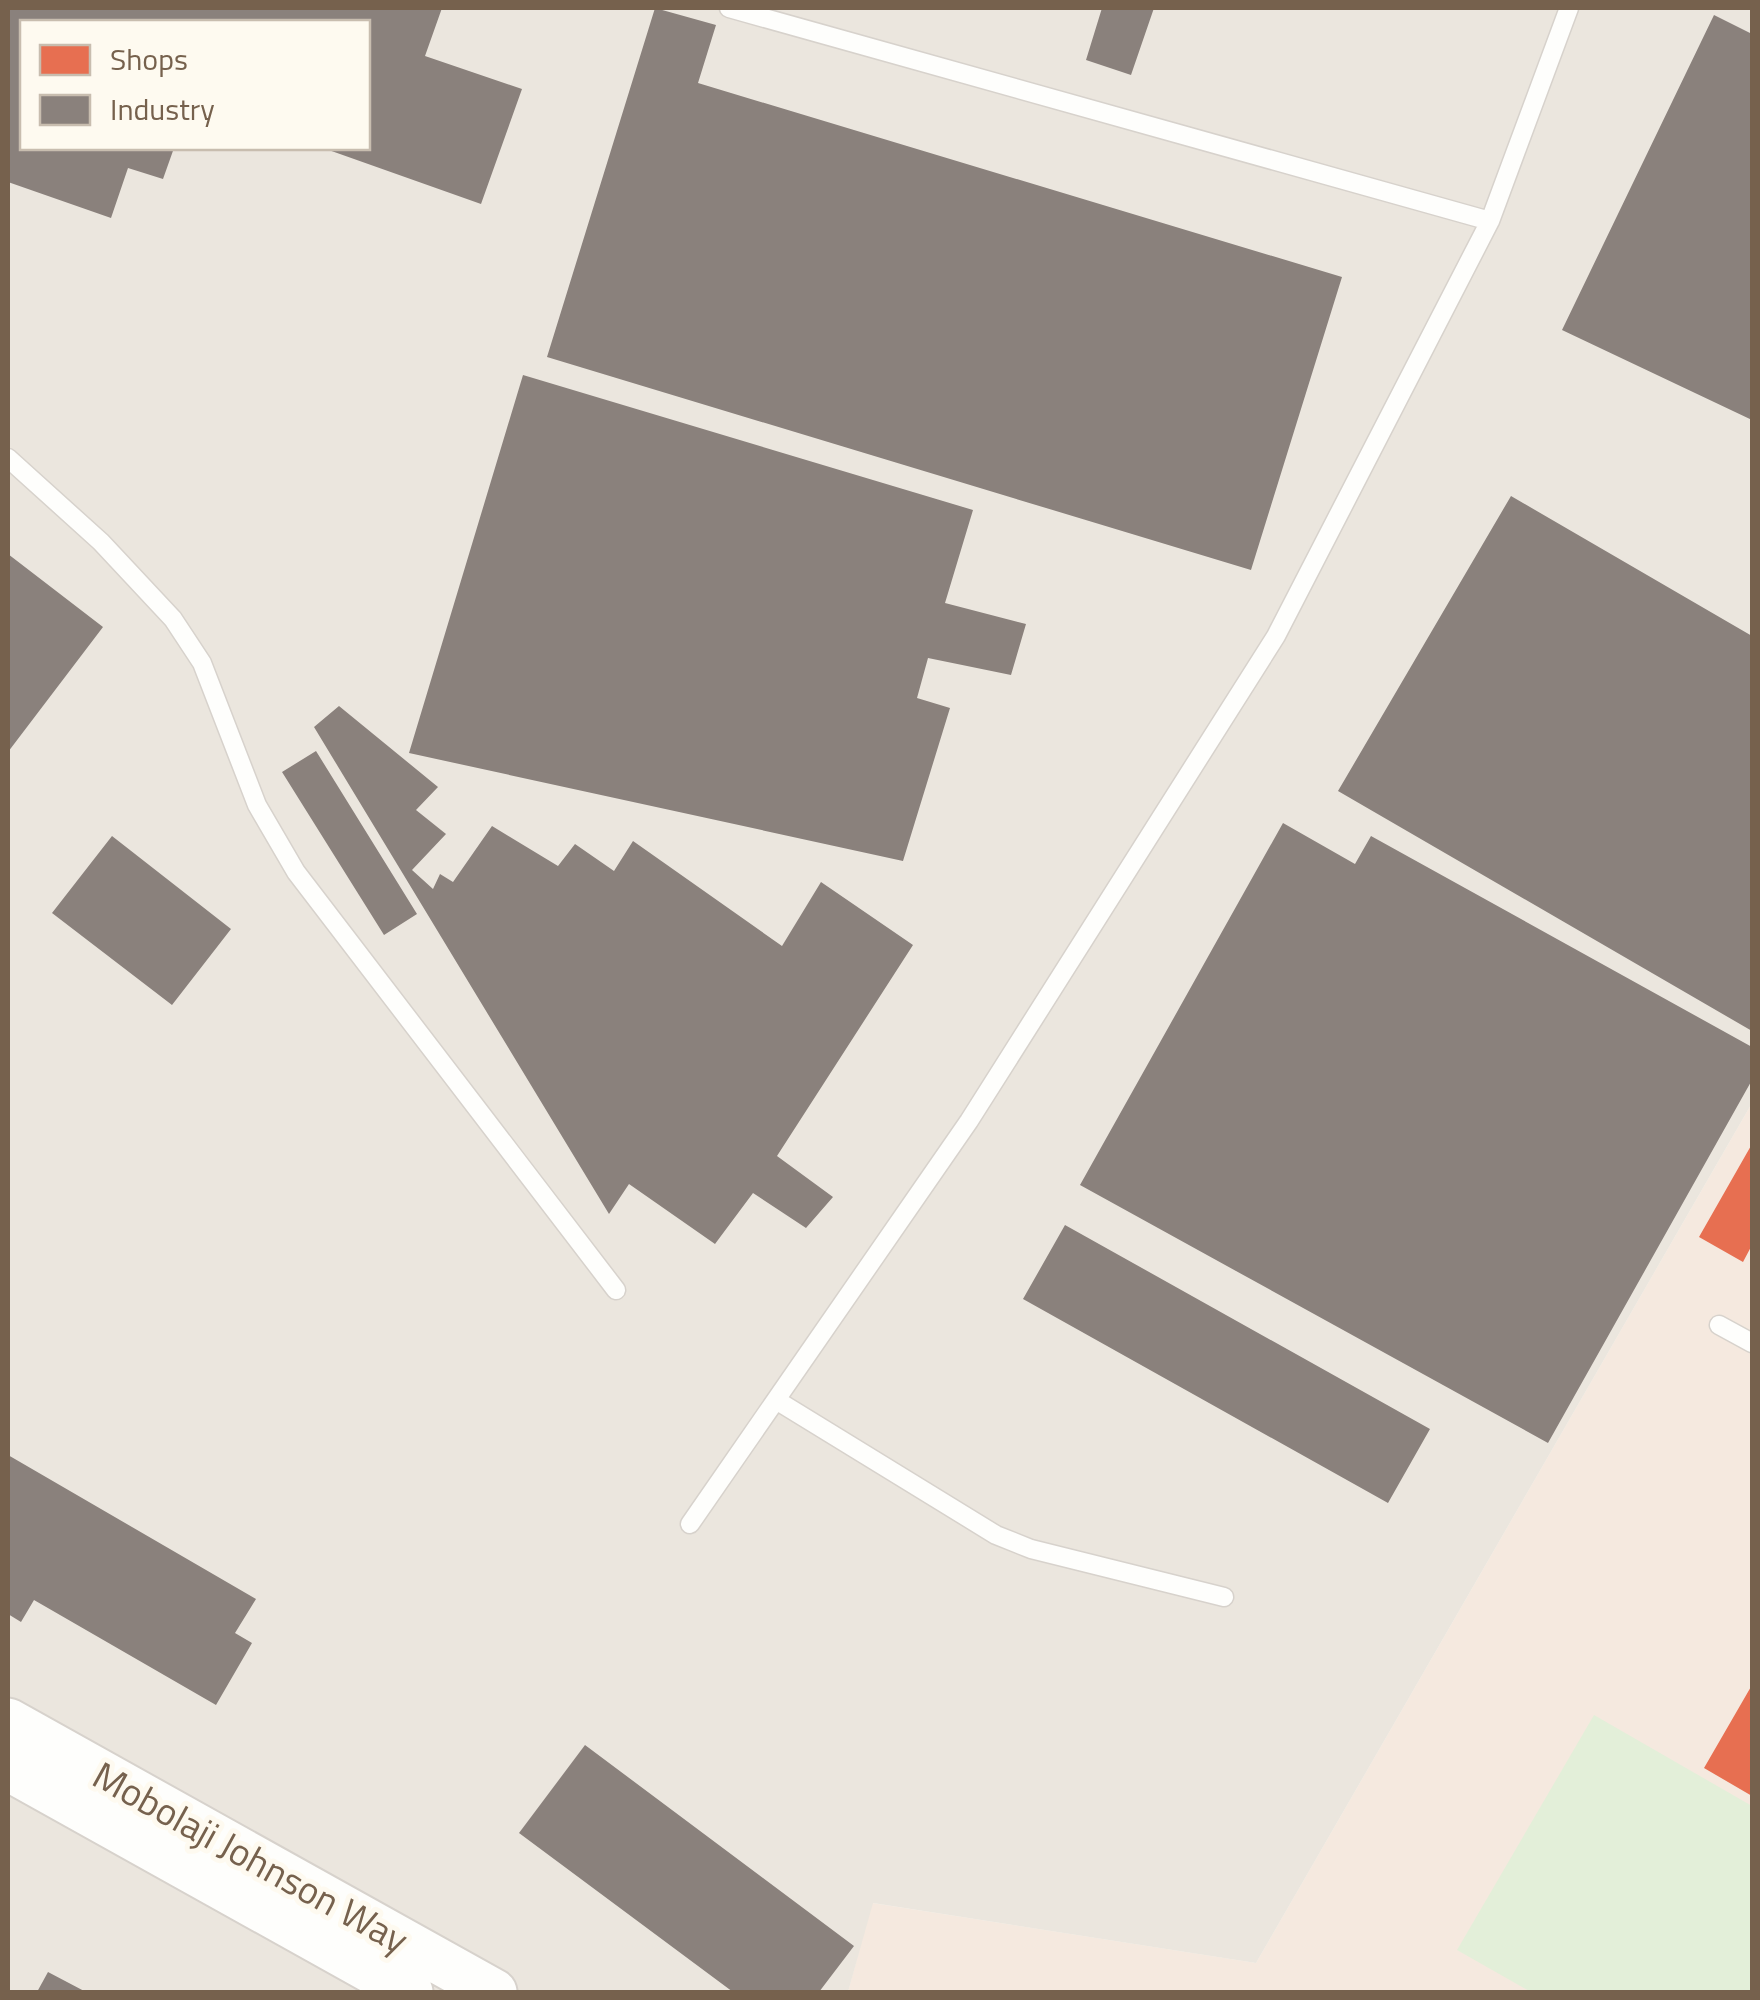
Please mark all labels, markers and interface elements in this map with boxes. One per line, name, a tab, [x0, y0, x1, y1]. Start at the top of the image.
legend	[20, 20, 370, 150]
text: Shops	[110, 36, 188, 82]
text: Industry	[110, 86, 215, 132]
street label: Mobolaji Johnson Way	[83, 1746, 419, 1968]

